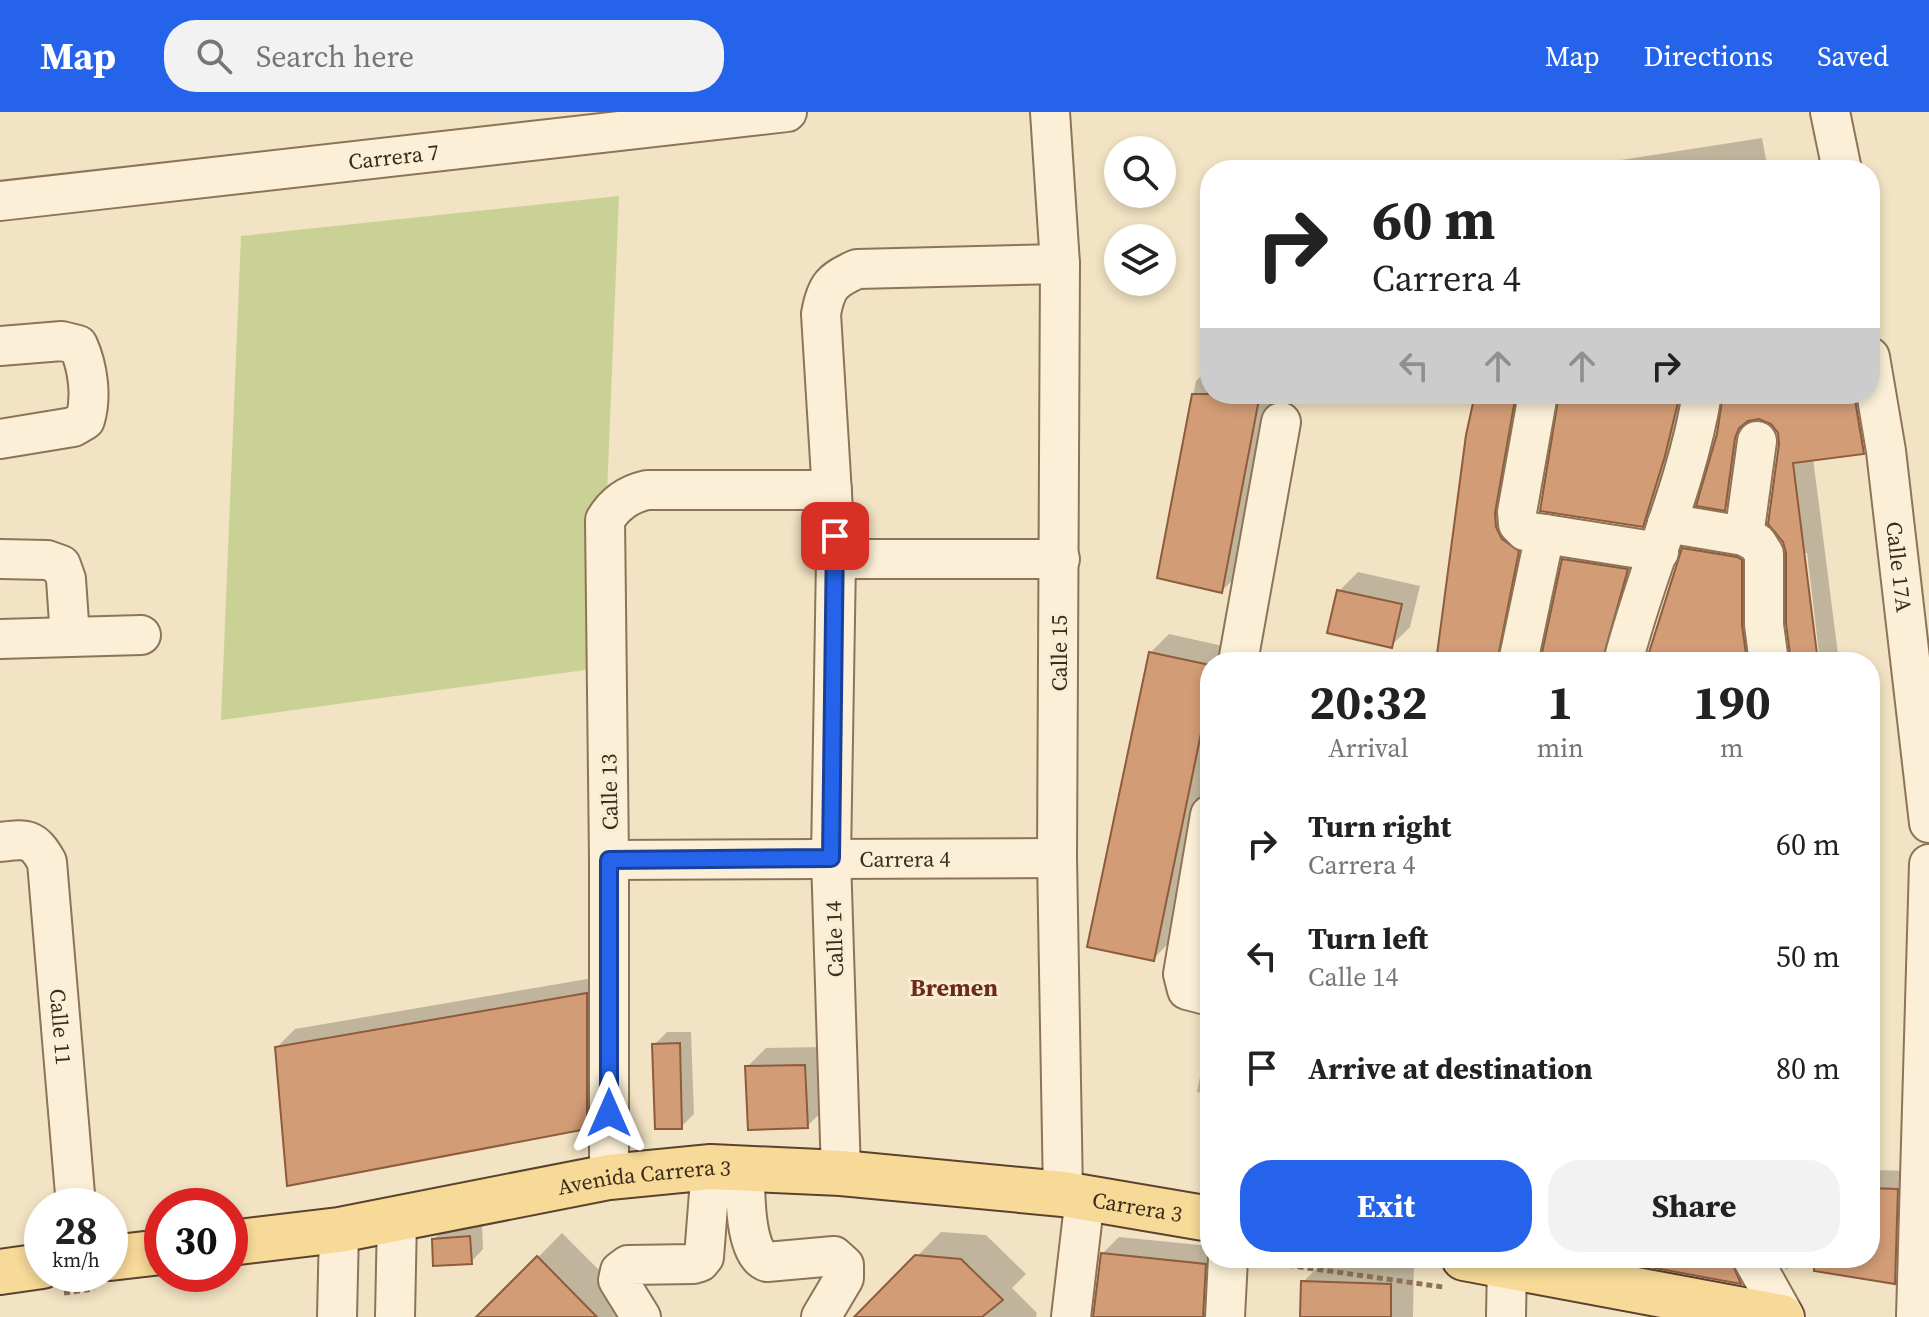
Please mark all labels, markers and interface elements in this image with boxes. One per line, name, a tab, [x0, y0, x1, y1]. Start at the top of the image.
search box	[164, 20, 724, 92]
text: Map	[40, 30, 116, 82]
icon: search	[192, 34, 236, 78]
text: Search here	[256, 36, 414, 77]
text: Map	[1545, 37, 1600, 75]
text: Directions	[1644, 37, 1773, 75]
text: Saved	[1817, 37, 1889, 75]
street label: Carrera 7	[347, 136, 440, 177]
map controls	[1104, 136, 1176, 296]
button: search	[1104, 136, 1176, 208]
text: 60 m	[1372, 181, 1495, 258]
icon: right	[1240, 192, 1344, 296]
button: layers	[1104, 224, 1176, 296]
text: Carrera 4	[1372, 254, 1521, 303]
icon: left	[1392, 344, 1436, 388]
icon: ahead	[1476, 344, 1520, 388]
icon: ahead	[1560, 344, 1604, 388]
icon: right	[1644, 344, 1688, 388]
pin	[801, 502, 869, 570]
icon: arrive	[813, 514, 857, 558]
street label: Calle 17A	[1879, 520, 1920, 614]
street label: Calle 15	[1044, 615, 1074, 691]
text: 20:32	[1309, 669, 1428, 735]
text: 1	[1547, 669, 1573, 735]
text: 190	[1693, 669, 1771, 735]
text: Arrival	[1328, 730, 1409, 766]
text: min	[1537, 730, 1584, 766]
text: m	[1720, 730, 1744, 766]
street label: Calle 13	[593, 753, 625, 831]
text: Turn right	[1308, 806, 1451, 847]
icon: right	[1240, 822, 1284, 866]
text: 60 m	[1776, 824, 1840, 865]
street label: Carrera 4	[859, 843, 951, 874]
text: Carrera 4	[1308, 847, 1416, 883]
street label: Calle 14	[818, 900, 850, 978]
text: Turn left	[1308, 918, 1428, 959]
icon: left	[1240, 934, 1284, 978]
text: 50 m	[1776, 936, 1840, 977]
text: Calle 14	[1308, 959, 1398, 995]
district label: Bremen	[910, 971, 998, 1004]
street label: Calle 11	[43, 987, 79, 1066]
icon: arrive	[1240, 1046, 1284, 1090]
text: Arrive at destination	[1308, 1048, 1593, 1089]
text: 80 m	[1776, 1048, 1840, 1089]
position arrow	[567, 1071, 651, 1155]
street label: Avenida Carrera 3	[555, 1152, 732, 1202]
button: Exit	[1240, 1160, 1532, 1252]
button: Share	[1548, 1160, 1840, 1252]
street label: Carrera 3	[1090, 1184, 1185, 1229]
speed limit sign: 30	[144, 1188, 248, 1292]
text: 28	[54, 1203, 98, 1257]
text: km/h	[52, 1246, 100, 1274]

